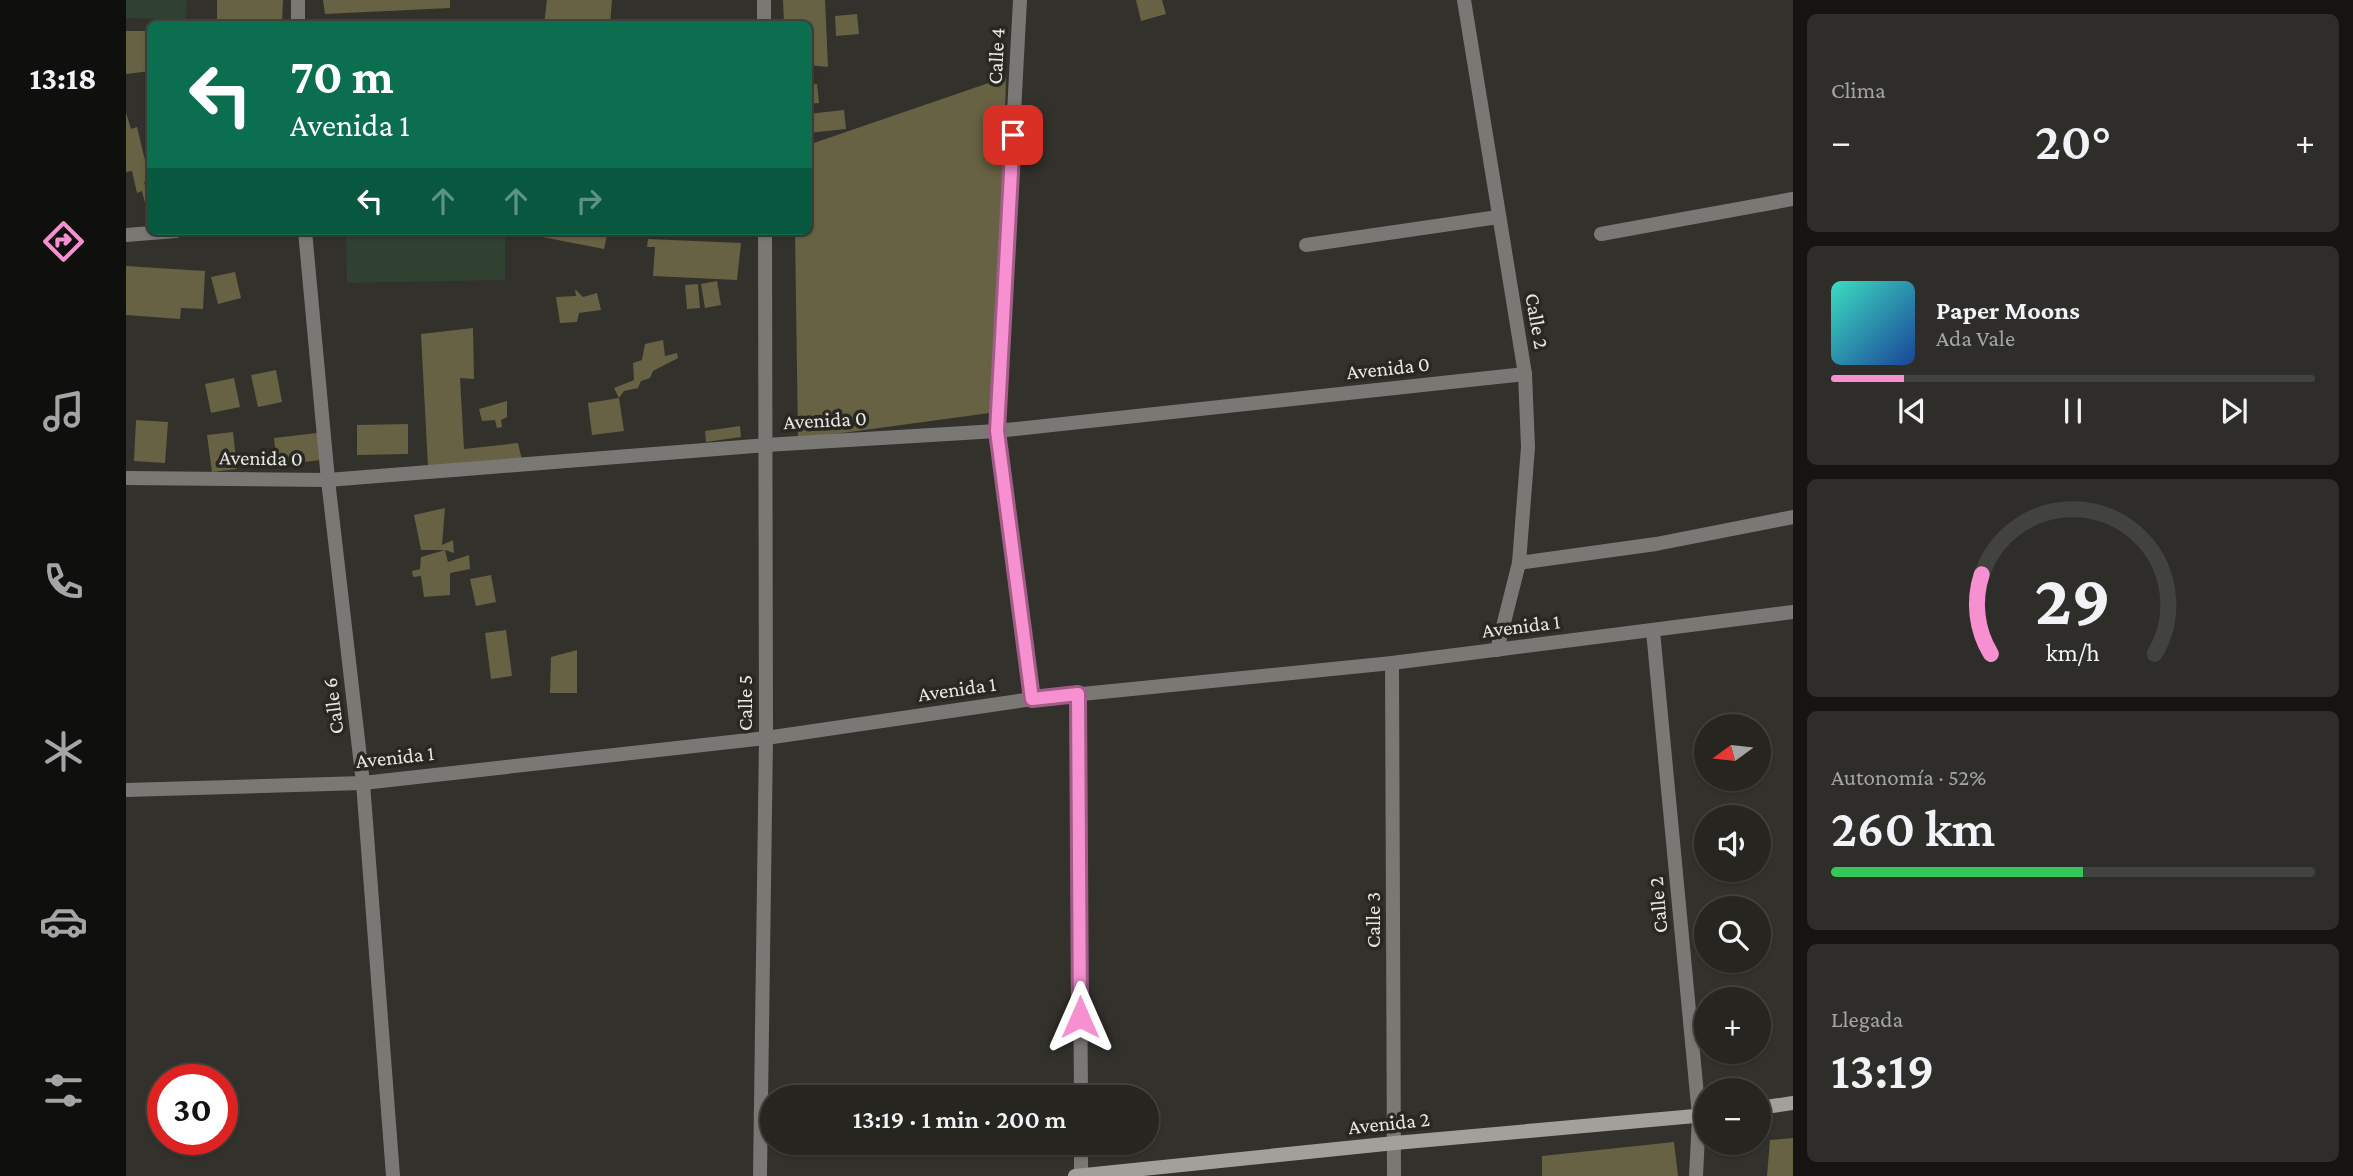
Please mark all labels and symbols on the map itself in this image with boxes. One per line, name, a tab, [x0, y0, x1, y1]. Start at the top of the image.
street label: Calle 4	[983, 27, 1009, 85]
pin	[983, 105, 1043, 165]
street label: Calle 2	[1520, 291, 1554, 351]
street label: Avenida 0	[1345, 352, 1431, 384]
street label: Avenida 0	[783, 406, 867, 434]
street label: Avenida 0	[219, 445, 303, 471]
street label: Avenida 1	[1480, 609, 1562, 643]
street label: Avenida 1	[916, 672, 998, 706]
street label: Calle 5	[733, 675, 757, 731]
street label: Calle 6	[318, 676, 348, 736]
north arrow	[1694, 714, 1771, 791]
street label: Avenida 1	[355, 741, 435, 773]
street label: Calle 2	[1644, 876, 1672, 934]
street label: Calle 3	[1361, 892, 1385, 948]
position arrow	[1043, 980, 1117, 1054]
speed limit sign: 30	[147, 1064, 238, 1155]
street label: Avenida 2	[1347, 1107, 1431, 1139]

